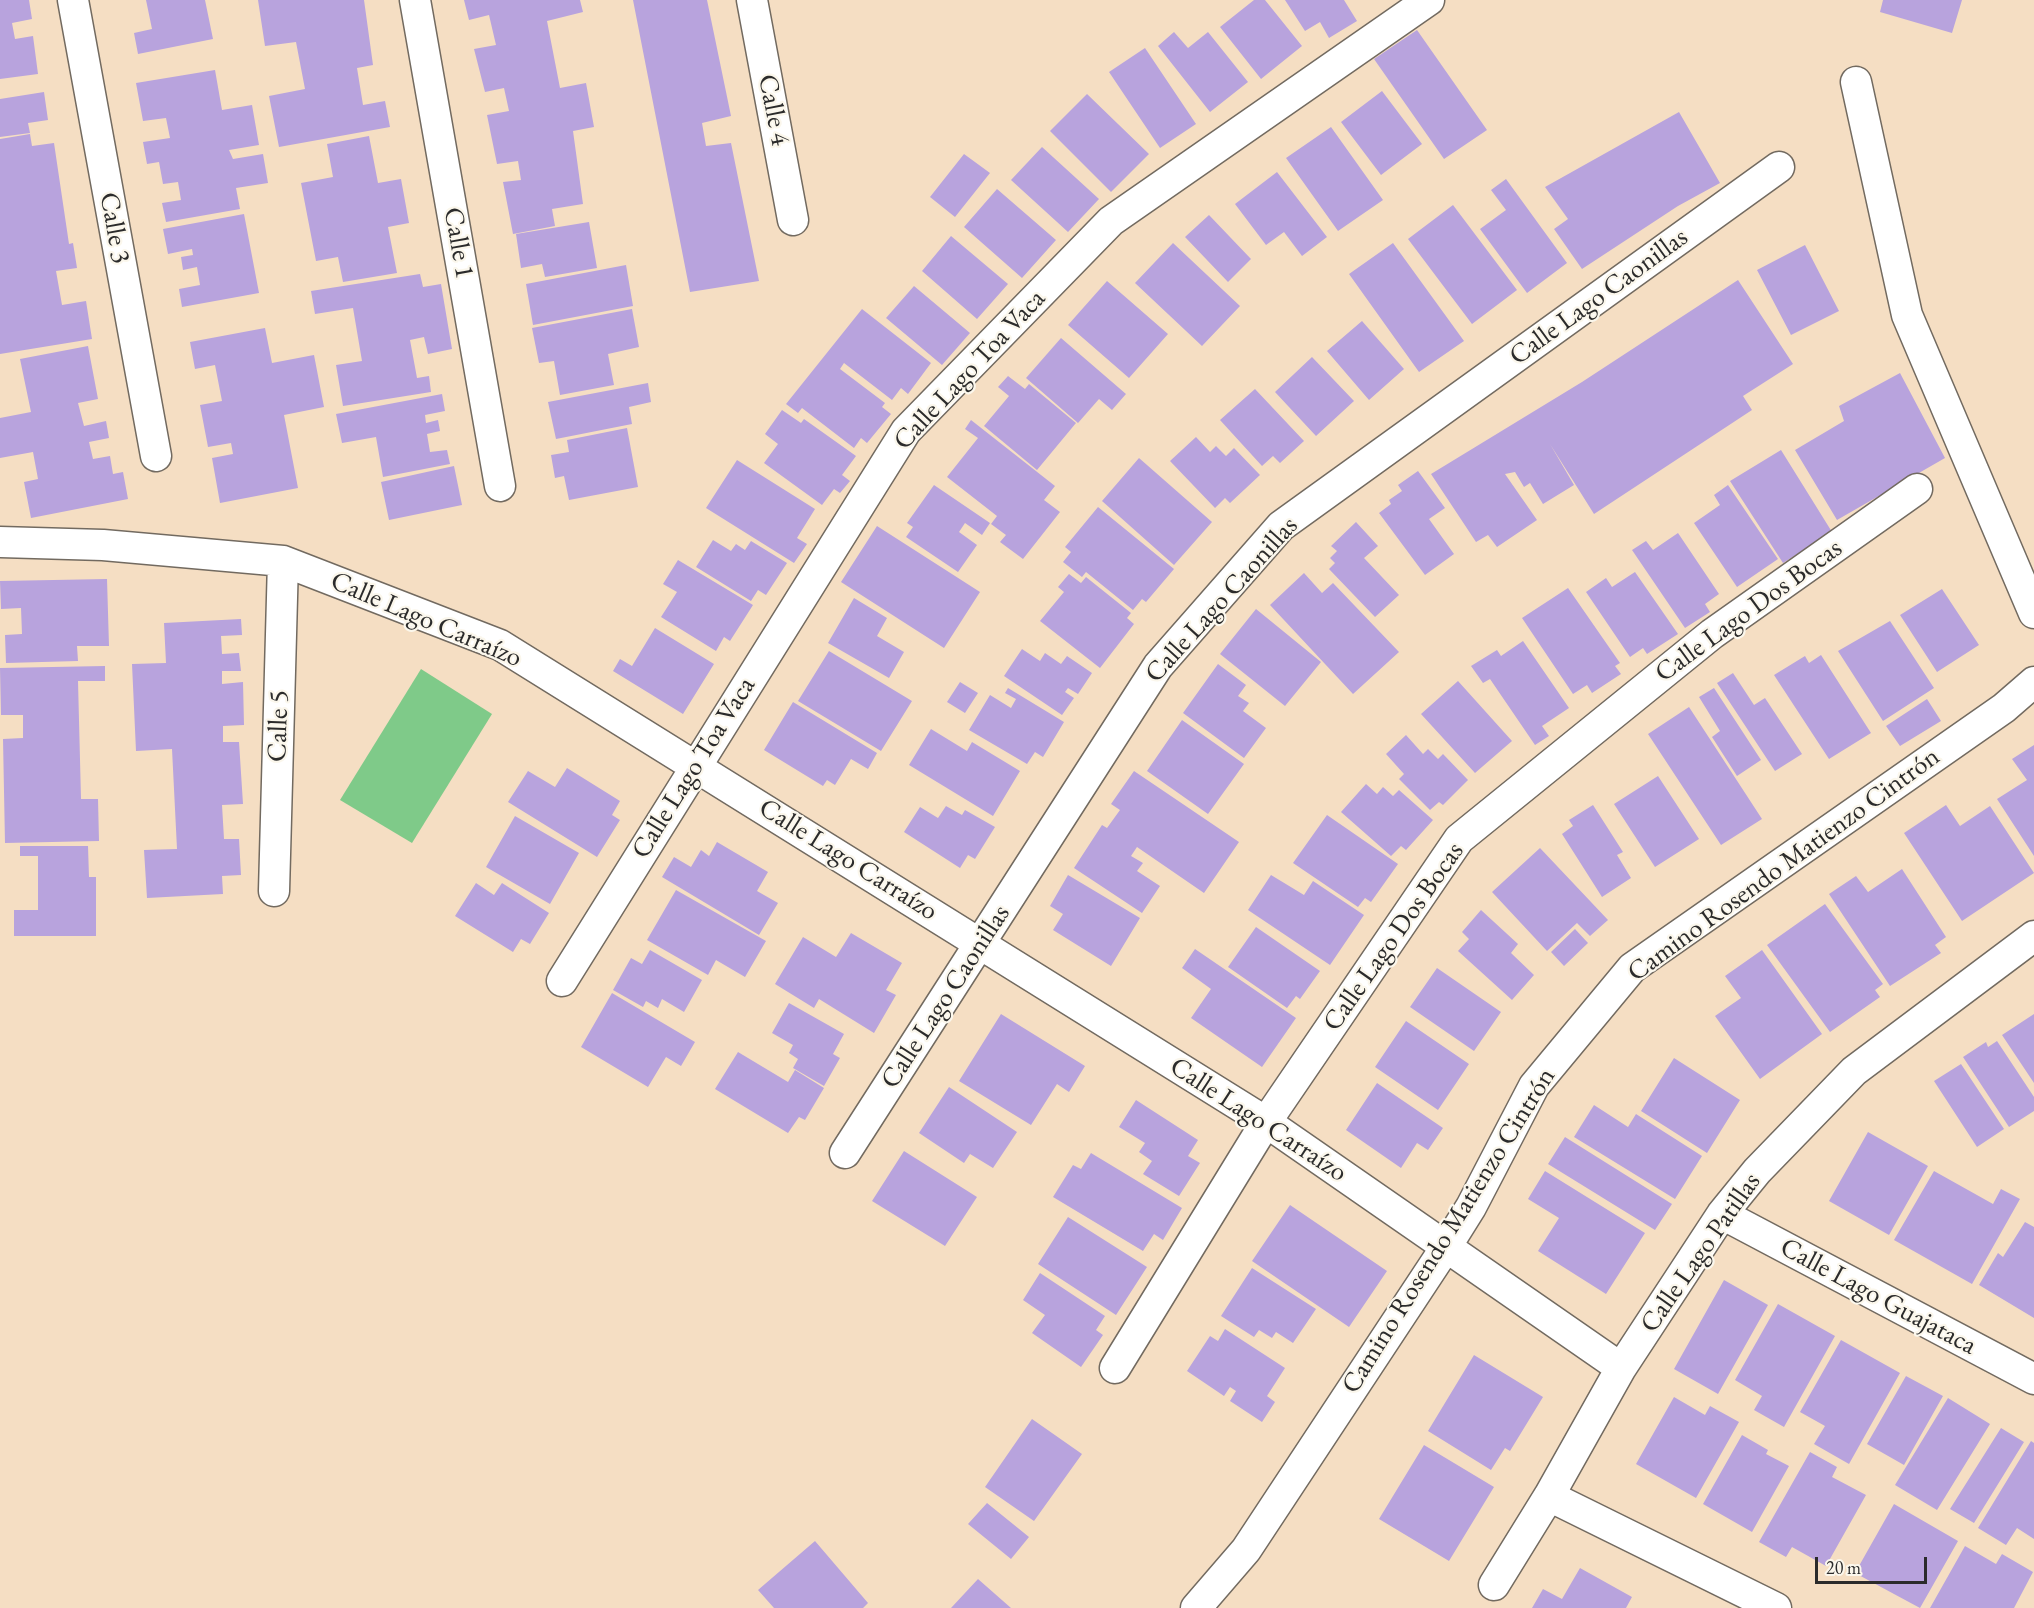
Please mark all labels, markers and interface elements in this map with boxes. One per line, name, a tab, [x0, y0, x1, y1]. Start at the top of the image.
street label: Calle 4	[750, 72, 796, 148]
street label: Calle 3	[92, 190, 136, 266]
street label: Calle 1	[436, 205, 480, 281]
street label: Calle Lago Caonillas	[1504, 221, 1694, 373]
street label: Calle Lago Toa Vaca	[887, 283, 1053, 457]
street label: Calle Lago Caonillas	[1139, 510, 1305, 690]
street label: Calle Lago Dos Bocas	[1649, 532, 1849, 690]
street label: Calle Lago Carraízo	[325, 565, 527, 675]
street label: Calle Lago Toa Vaca	[625, 671, 763, 865]
street label: Calle 5	[262, 690, 296, 762]
street label: Camino Rosendo Matienzo Cintrón	[1622, 741, 1946, 989]
street label: Calle Lago Carraízo	[753, 792, 943, 928]
street label: Calle Lago Dos Bocas	[1317, 836, 1471, 1038]
street label: Calle Lago Caonillas	[875, 899, 1017, 1095]
street label: Calle Lago Carraízo	[1163, 1051, 1353, 1189]
street label: Camino Rosendo Matienzo Cintrón	[1335, 1062, 1563, 1400]
street label: Calle Lago Patillas	[1634, 1167, 1768, 1339]
street label: Calle Lago Guajataca	[1774, 1232, 1982, 1362]
scale bar	[1818, 1545, 1930, 1583]
text: 20 m	[1826, 1556, 1861, 1579]

